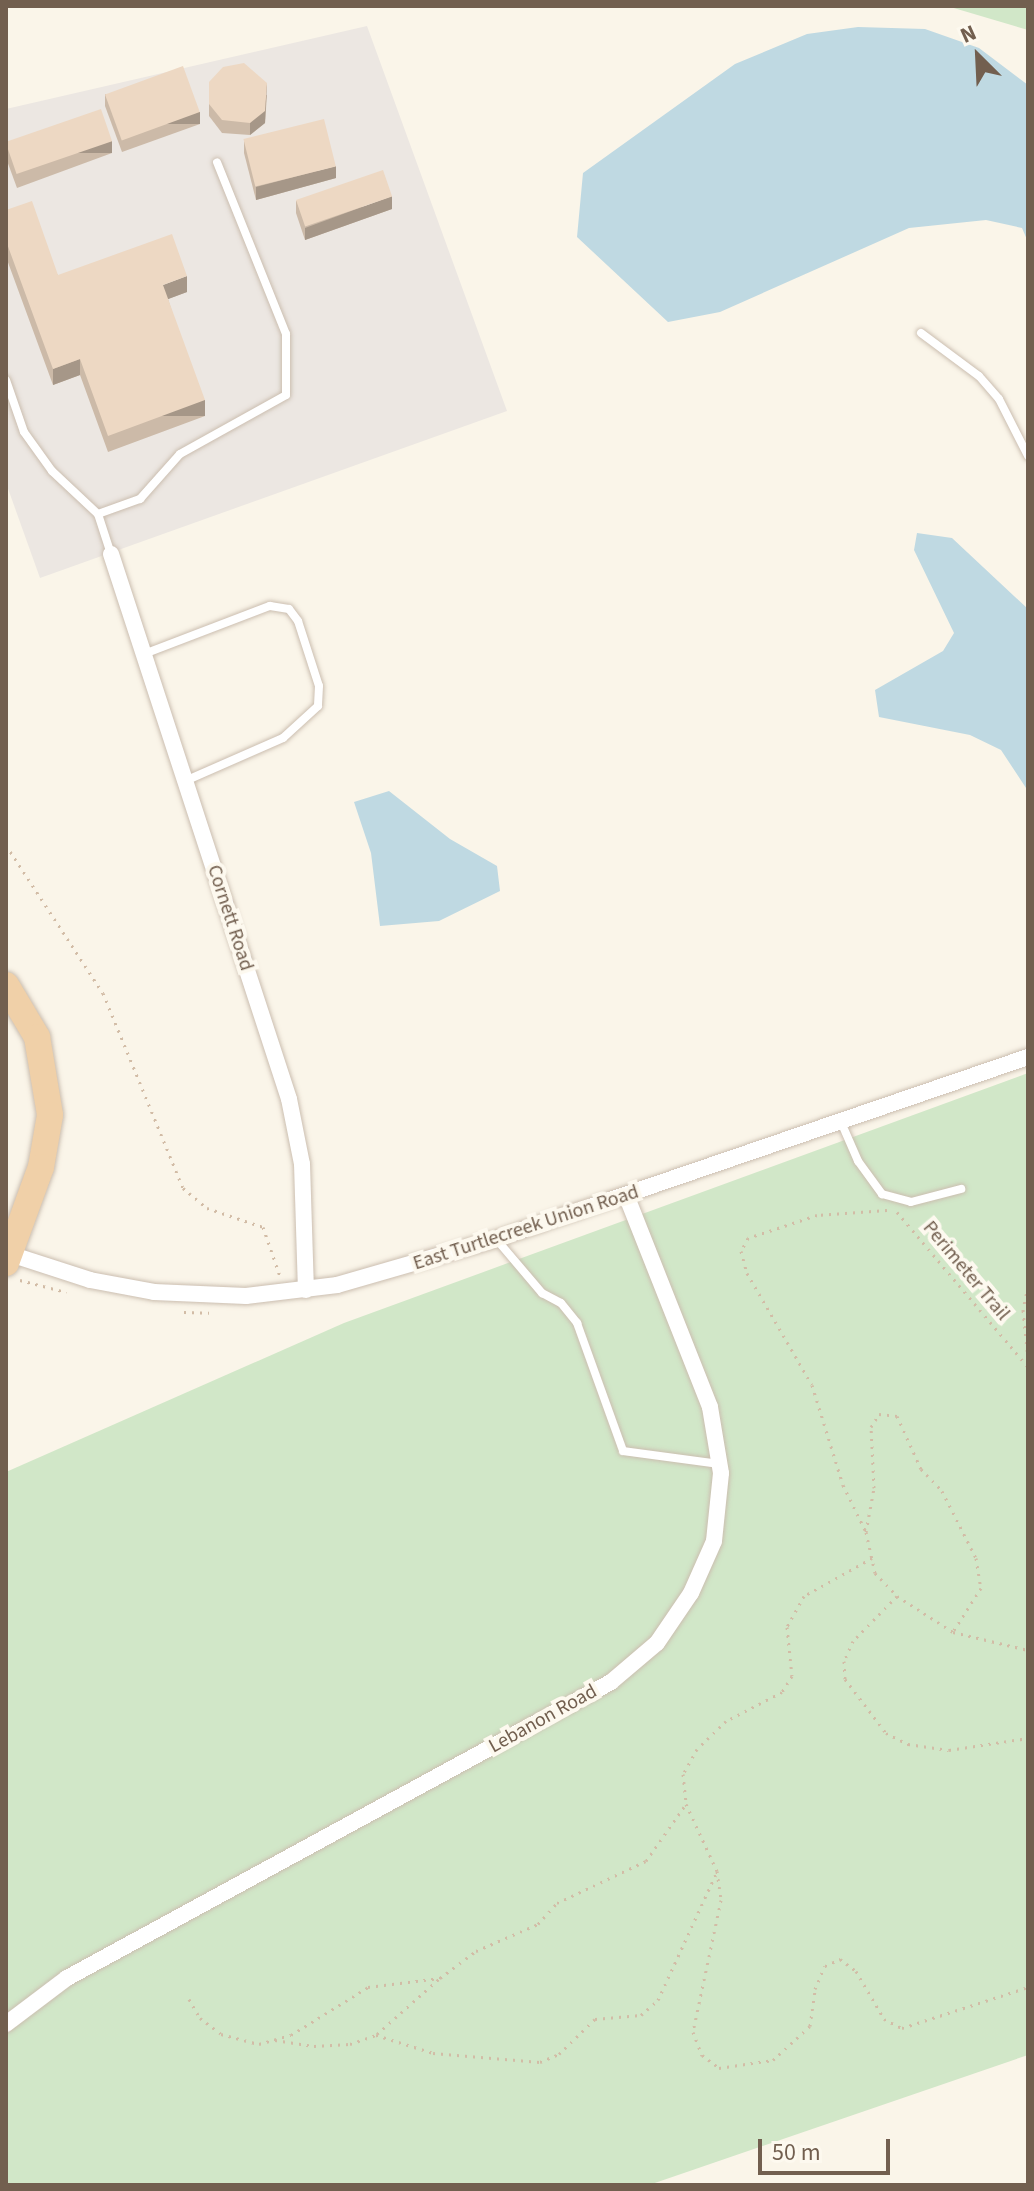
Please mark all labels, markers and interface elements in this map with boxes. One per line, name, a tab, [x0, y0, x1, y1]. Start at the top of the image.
north arrow	[938, 16, 1018, 96]
text: N	[955, 16, 981, 52]
street label: Cornett Road	[202, 862, 258, 974]
street label: East Turtlecreek Union Road	[410, 1180, 642, 1276]
street label: Perimeter Trail	[917, 1216, 1015, 1326]
street label: Lebanon Road	[485, 1679, 601, 1759]
scale bar	[762, 2123, 894, 2173]
text: 50 m	[772, 2135, 821, 2170]

